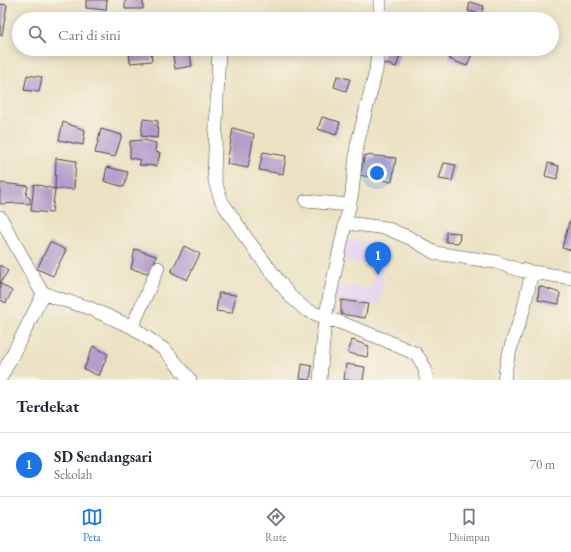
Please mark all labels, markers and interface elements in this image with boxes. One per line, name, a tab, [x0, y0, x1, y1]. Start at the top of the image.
search box	[12, 12, 559, 56]
icon: search	[26, 23, 48, 45]
text: Cari di sini	[58, 25, 121, 44]
your location	[367, 163, 387, 183]
pin: 1	[365, 242, 391, 275]
text: Terdekat	[16, 395, 79, 417]
text: SD Sendangsari	[54, 447, 152, 466]
text: 1	[26, 456, 32, 473]
text: 70 m	[530, 456, 555, 473]
text: Sekolah	[54, 466, 92, 483]
tab: Peta	[81, 506, 103, 544]
tab: Rute	[265, 506, 287, 544]
tab: Disimpan	[449, 506, 490, 544]

